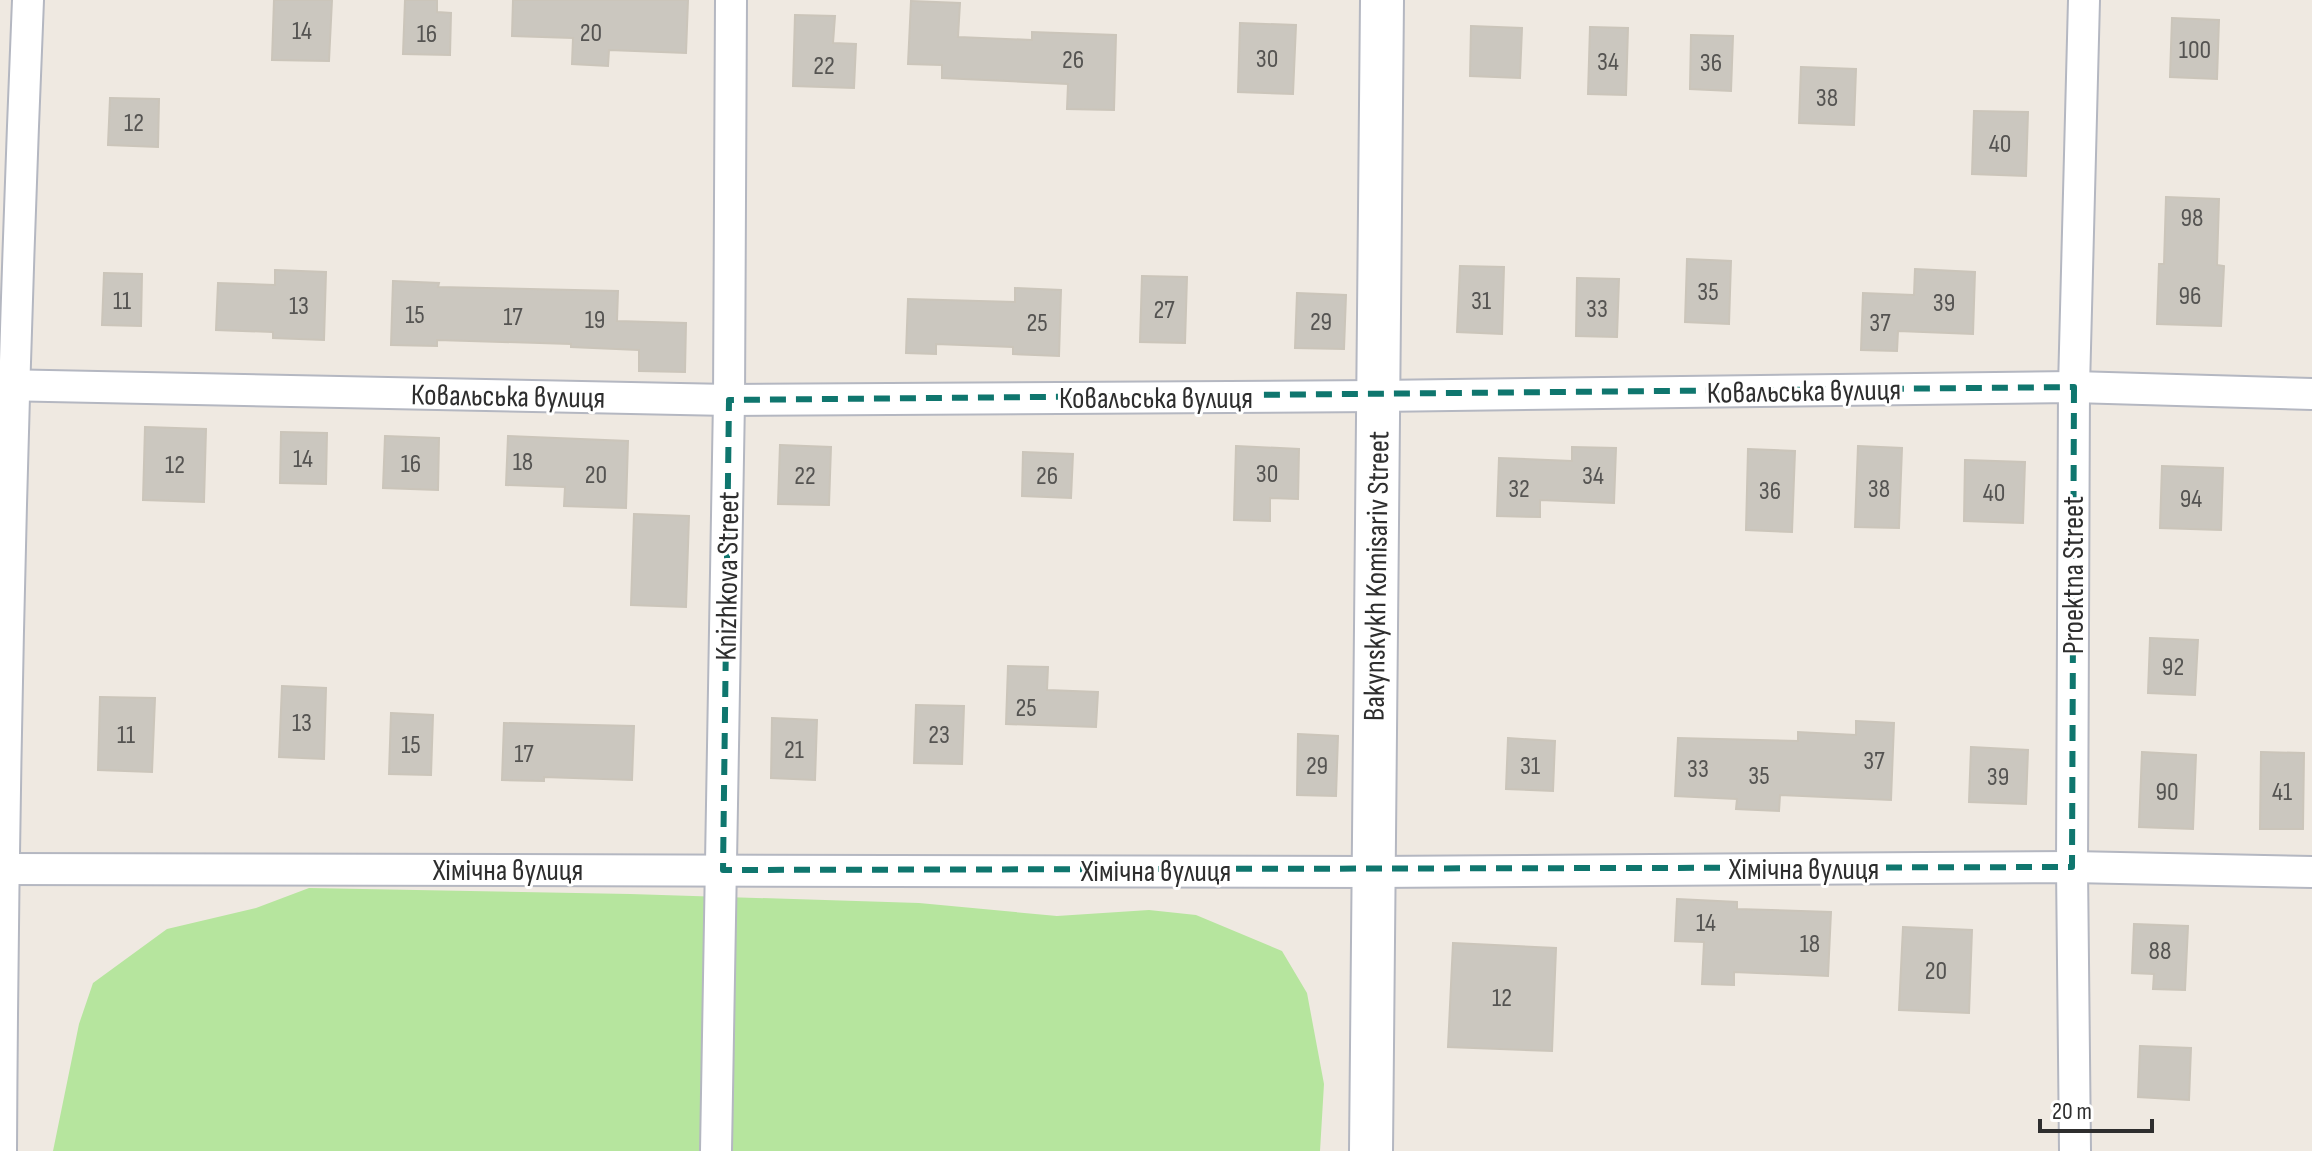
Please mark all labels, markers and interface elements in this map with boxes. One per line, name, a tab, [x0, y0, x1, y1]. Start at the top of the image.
house number: 14	[292, 16, 312, 47]
house number: 20	[580, 18, 602, 49]
house number: 16	[417, 19, 437, 50]
house number: 100	[2179, 35, 2211, 66]
house number: 30	[1256, 44, 1278, 75]
house number: 26	[1062, 45, 1084, 76]
house number: 34	[1597, 47, 1619, 78]
house number: 36	[1700, 48, 1722, 79]
house number: 22	[813, 51, 835, 82]
house number: 38	[1816, 83, 1838, 114]
house number: 12	[124, 108, 144, 139]
house number: 40	[1989, 129, 2011, 160]
house number: 98	[2181, 203, 2203, 234]
house number: 35	[1697, 277, 1719, 308]
house number: 96	[2179, 281, 2201, 312]
house number: 11	[113, 286, 131, 317]
house number: 31	[1471, 286, 1491, 317]
house number: 39	[1933, 288, 1955, 319]
house number: 13	[289, 291, 309, 322]
house number: 33	[1586, 294, 1608, 325]
house number: 27	[1153, 295, 1175, 326]
house number: 15	[405, 300, 425, 331]
house number: 17	[503, 302, 523, 333]
house number: 19	[585, 305, 605, 336]
house number: 29	[1310, 307, 1332, 338]
house number: 25	[1026, 308, 1048, 339]
house number: 37	[1869, 308, 1891, 339]
street label: Ковальська вулиця	[1707, 372, 1901, 412]
street label: Ковальська вулиця	[411, 377, 605, 417]
street label: Ковальська вулиця	[1059, 381, 1253, 417]
street label: Bakynskykh Komisariv Street	[1356, 431, 1398, 721]
house number: 14	[293, 444, 313, 475]
house number: 18	[513, 447, 533, 478]
house number: 16	[401, 449, 421, 480]
house number: 12	[165, 450, 185, 481]
house number: 30	[1256, 459, 1278, 490]
house number: 20	[585, 460, 607, 491]
house number: 22	[794, 461, 816, 492]
house number: 26	[1036, 461, 1058, 492]
house number: 34	[1582, 461, 1604, 492]
house number: 32	[1508, 474, 1530, 505]
house number: 38	[1868, 474, 1890, 505]
house number: 36	[1759, 476, 1781, 507]
house number: 40	[1983, 478, 2005, 509]
house number: 94	[2180, 484, 2202, 515]
street label: Knizhkova Street	[709, 491, 747, 661]
street label: Proektna Street	[2056, 496, 2092, 654]
house number: 92	[2162, 652, 2184, 683]
house number: 25	[1015, 693, 1037, 724]
house number: 13	[292, 708, 312, 739]
house number: 11	[117, 720, 135, 751]
house number: 23	[928, 720, 950, 751]
house number: 15	[401, 730, 421, 761]
house number: 21	[784, 735, 804, 766]
house number: 17	[514, 739, 534, 770]
house number: 37	[1863, 746, 1885, 777]
house number: 29	[1306, 751, 1328, 782]
house number: 31	[1520, 751, 1540, 782]
house number: 33	[1687, 754, 1709, 785]
house number: 35	[1748, 761, 1770, 792]
house number: 39	[1987, 762, 2009, 793]
house number: 90	[2155, 777, 2179, 808]
house number: 41	[2272, 777, 2292, 808]
street label: Хімічна вулиця	[1728, 852, 1879, 888]
street label: Хімічна вулиця	[432, 853, 583, 889]
street label: Хімічна вулиця	[1080, 854, 1231, 890]
house number: 14	[1696, 908, 1716, 939]
house number: 18	[1800, 929, 1820, 960]
house number: 88	[2149, 936, 2171, 967]
house number: 20	[1925, 956, 1947, 987]
house number: 12	[1492, 983, 1512, 1014]
scale bar	[2040, 1083, 2152, 1133]
text: 20 m	[2052, 1097, 2092, 1126]

